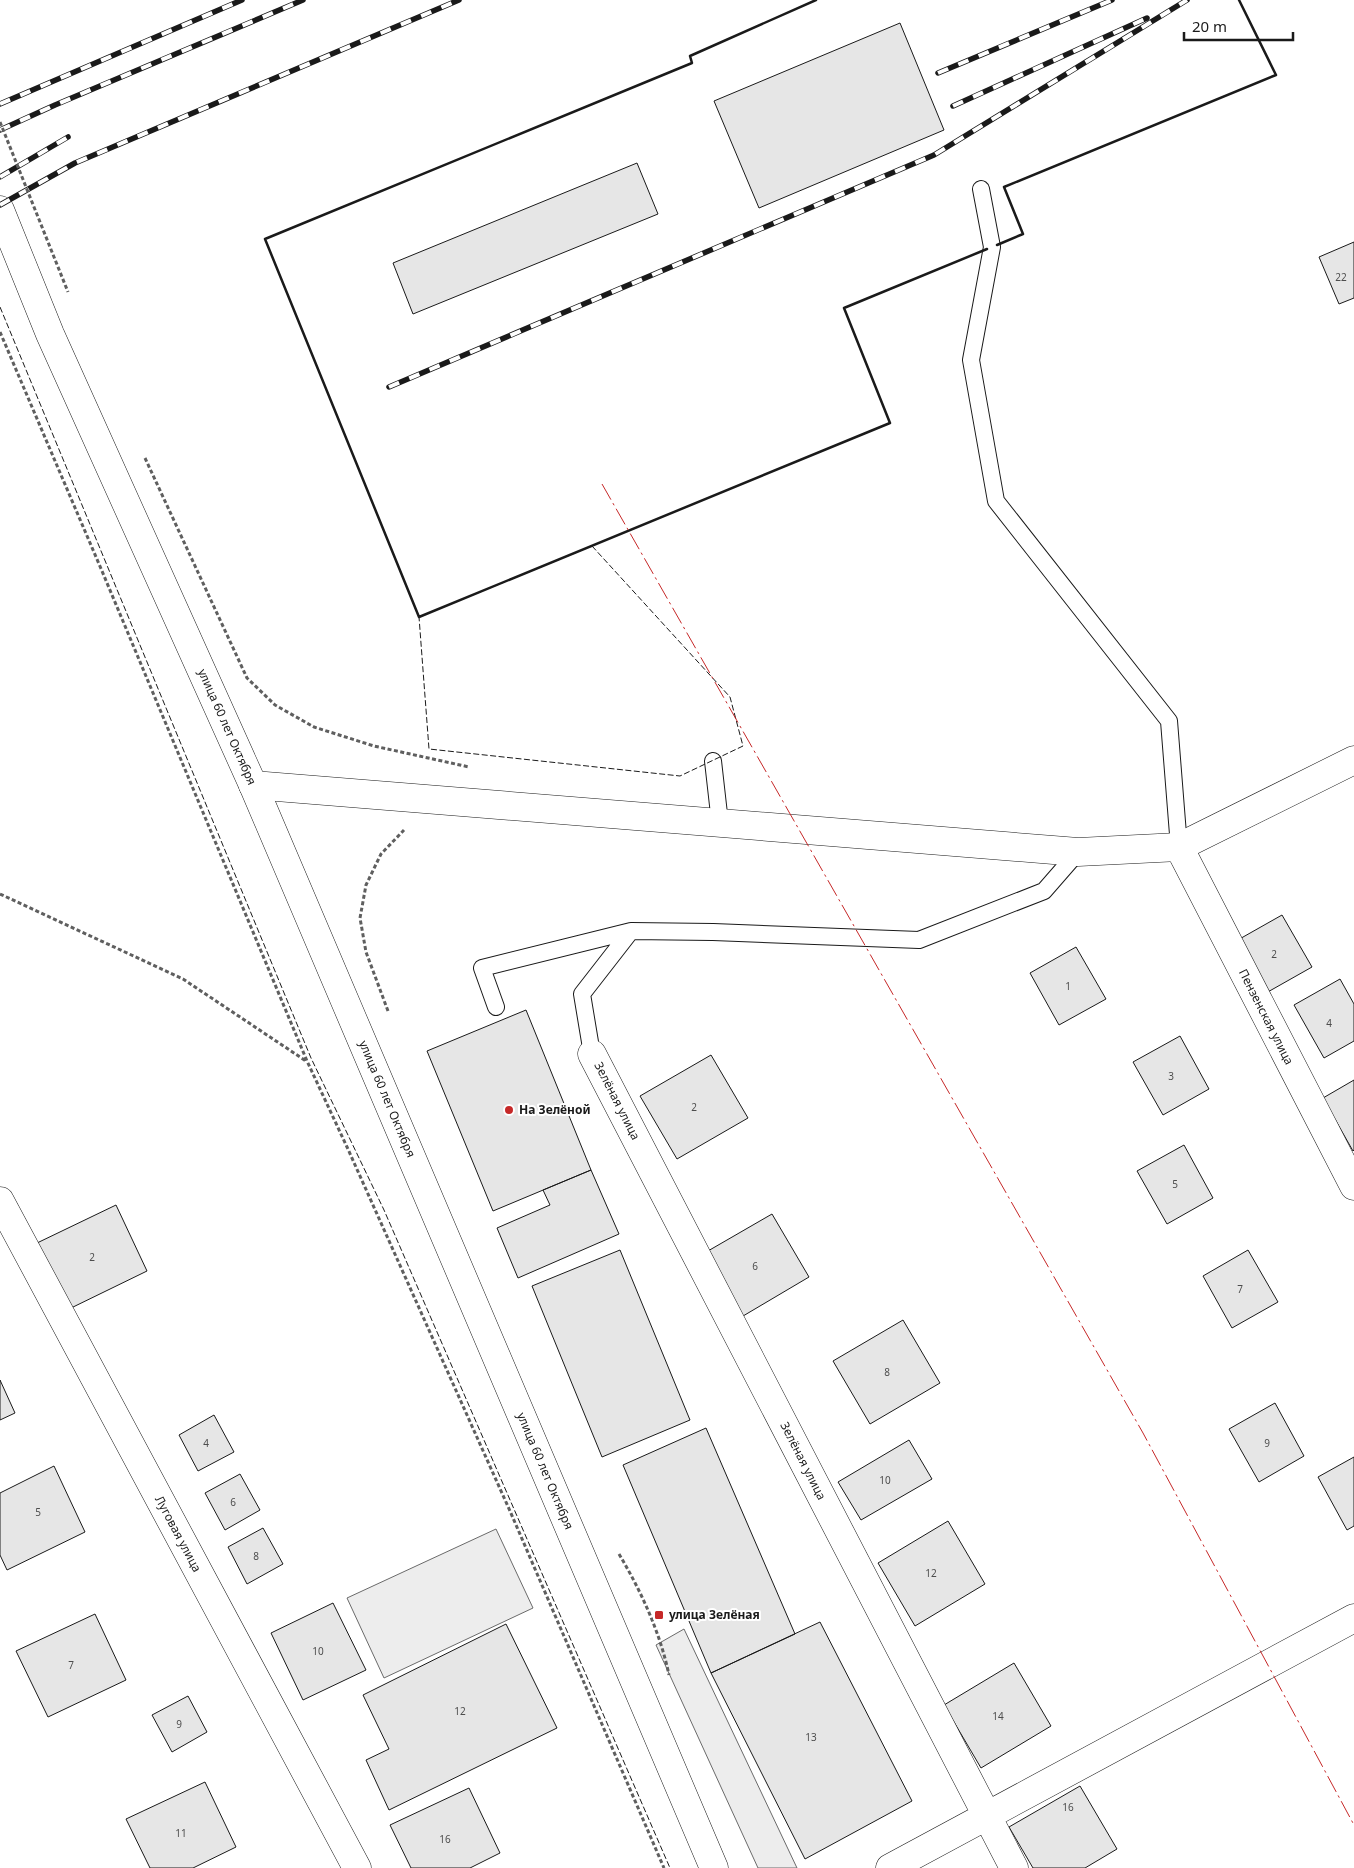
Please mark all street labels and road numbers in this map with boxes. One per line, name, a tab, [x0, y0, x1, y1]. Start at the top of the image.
street label: улица 60 лет Октября	[194, 666, 261, 788]
street label: Пензенская улица	[1235, 966, 1298, 1068]
street label: улица 60 лет Октября	[355, 1038, 420, 1160]
street label: Зелёная улица	[591, 1059, 644, 1143]
street label: улица 60 лет Октября	[513, 1410, 578, 1532]
street label: Зелёная улица	[777, 1419, 830, 1503]
street label: Луговая улица	[151, 1493, 206, 1575]

